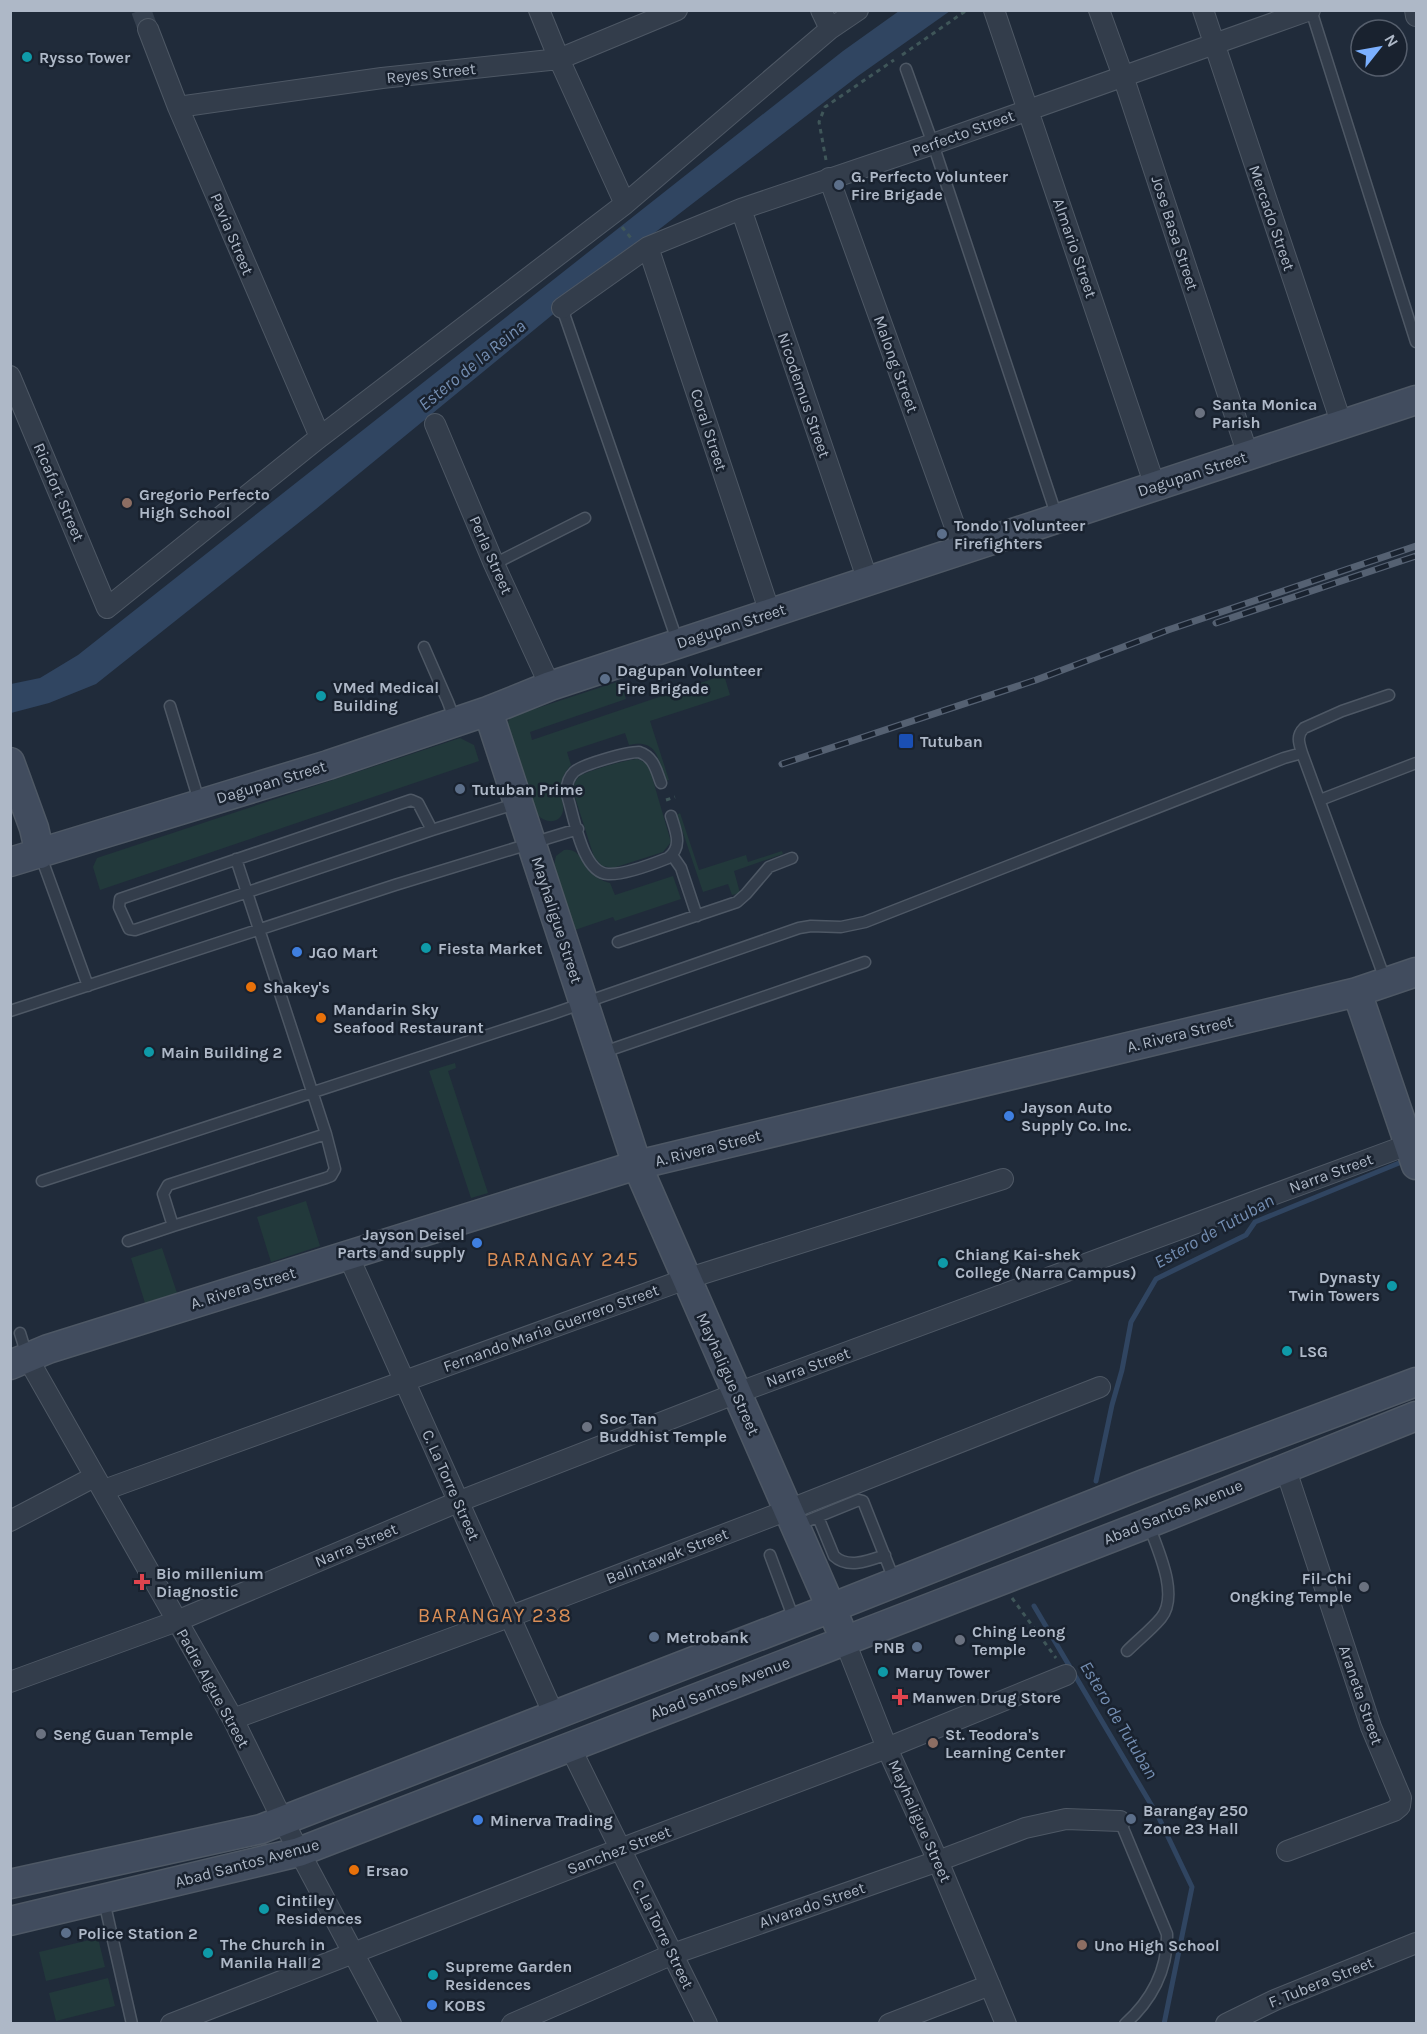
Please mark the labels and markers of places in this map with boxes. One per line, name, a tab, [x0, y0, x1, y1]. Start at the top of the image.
place label: Rysso Tower	[39, 48, 131, 67]
marker: Rysso Tower	[20, 50, 34, 64]
place label: G. Perfecto Volunteer Fire Brigade	[851, 167, 1009, 204]
marker: G. Perfecto Volunteer Fire Brigade	[832, 178, 846, 192]
place label: Santa Monica Parish	[1212, 395, 1317, 432]
marker: Santa Monica Parish	[1193, 406, 1207, 420]
place label: Gregorio Perfecto High School	[139, 485, 270, 522]
marker: Gregorio Perfecto High School	[120, 496, 134, 510]
place label: Tondo 1 Volunteer Firefighters	[954, 516, 1086, 553]
marker: Tondo 1 Volunteer Firefighters	[935, 527, 949, 541]
place label: Dagupan Volunteer Fire Brigade	[617, 661, 763, 698]
marker: Dagupan Volunteer Fire Brigade	[598, 672, 612, 686]
place label: VMed Medical Building	[333, 678, 439, 715]
marker: VMed Medical Building	[314, 689, 328, 703]
marker: Tutuban	[897, 732, 915, 750]
place label: Tutuban	[920, 732, 983, 751]
place label: Tutuban Prime	[472, 780, 583, 799]
marker: Tutuban Prime	[453, 782, 467, 796]
place label: Fiesta Market	[438, 939, 543, 958]
marker: Fiesta Market	[419, 941, 433, 955]
place label: JGO Mart	[309, 943, 378, 962]
marker: JGO Mart	[290, 945, 304, 959]
place label: Shakey's	[263, 978, 330, 997]
marker: Shakey's	[244, 980, 258, 994]
place label: Mandarin Sky Seafood Restaurant	[333, 1000, 484, 1037]
marker: Mandarin Sky Seafood Restaurant	[314, 1011, 328, 1025]
place label: Main Building 2	[161, 1043, 282, 1062]
marker: Main Building 2	[142, 1045, 156, 1059]
place label: Jayson Auto Supply Co. Inc.	[1021, 1098, 1132, 1135]
marker: Jayson Auto Supply Co. Inc.	[1002, 1109, 1016, 1123]
place label: Jayson Deisel Parts and supply	[337, 1225, 465, 1262]
marker: Jayson Deisel Parts and supply	[470, 1236, 484, 1250]
place label: Chiang Kai-shek College (Narra Campus)	[955, 1245, 1137, 1282]
marker: Chiang Kai-shek College (Narra Campus)	[936, 1256, 950, 1270]
place label: Dynasty Twin Towers	[1289, 1268, 1380, 1305]
marker: Dynasty Twin Towers	[1385, 1279, 1399, 1293]
place label: LSG	[1299, 1342, 1328, 1361]
marker: LSG	[1280, 1344, 1294, 1358]
place label: Soc Tan Buddhist Temple	[599, 1409, 727, 1446]
marker: Soc Tan Buddhist Temple	[580, 1420, 594, 1434]
place label: Bio millenium Diagnostic	[156, 1564, 264, 1601]
place label: Fil-Chi Ongking Temple	[1230, 1569, 1352, 1606]
marker: Bio millenium Diagnostic	[133, 1573, 151, 1591]
marker: Fil-Chi Ongking Temple	[1357, 1580, 1371, 1594]
place label: Ching Leong Temple	[972, 1622, 1065, 1659]
place label: Metrobank	[666, 1628, 749, 1647]
marker: Metrobank	[647, 1630, 661, 1644]
marker: Ching Leong Temple	[953, 1633, 967, 1647]
place label: PNB	[874, 1638, 905, 1657]
marker: PNB	[910, 1640, 924, 1654]
place label: Maruy Tower	[895, 1663, 990, 1682]
marker: Maruy Tower	[876, 1665, 890, 1679]
place label: Manwen Drug Store	[912, 1688, 1061, 1707]
marker: Manwen Drug Store	[893, 1690, 907, 1704]
place label: Seng Guan Temple	[53, 1725, 193, 1744]
place label: St. Teodora's Learning Center	[945, 1725, 1066, 1762]
marker: Seng Guan Temple	[34, 1727, 48, 1741]
marker: St. Teodora's Learning Center	[926, 1736, 940, 1750]
place label: Barangay 250 Zone 23 Hall	[1143, 1801, 1248, 1838]
place label: Minerva Trading	[490, 1811, 613, 1830]
marker: Barangay 250 Zone 23 Hall	[1124, 1812, 1138, 1826]
marker: Minerva Trading	[471, 1813, 485, 1827]
place label: Ersao	[366, 1861, 409, 1880]
marker: Ersao	[347, 1863, 361, 1877]
place label: Cintiley Residences	[276, 1891, 362, 1928]
marker: Cintiley Residences	[257, 1902, 271, 1916]
place label: Police Station 2	[78, 1924, 198, 1943]
marker: Police Station 2	[59, 1926, 73, 1940]
place label: The Church in Manila Hall 2	[220, 1935, 325, 1972]
place label: Uno High School	[1094, 1936, 1220, 1955]
marker: Uno High School	[1075, 1938, 1089, 1952]
marker: The Church in Manila Hall 2	[201, 1946, 215, 1960]
place label: Supreme Garden Residences	[445, 1957, 572, 1994]
marker: Supreme Garden Residences	[426, 1968, 440, 1982]
place label: KOBS	[444, 1996, 486, 2015]
marker: KOBS	[425, 1998, 439, 2012]

